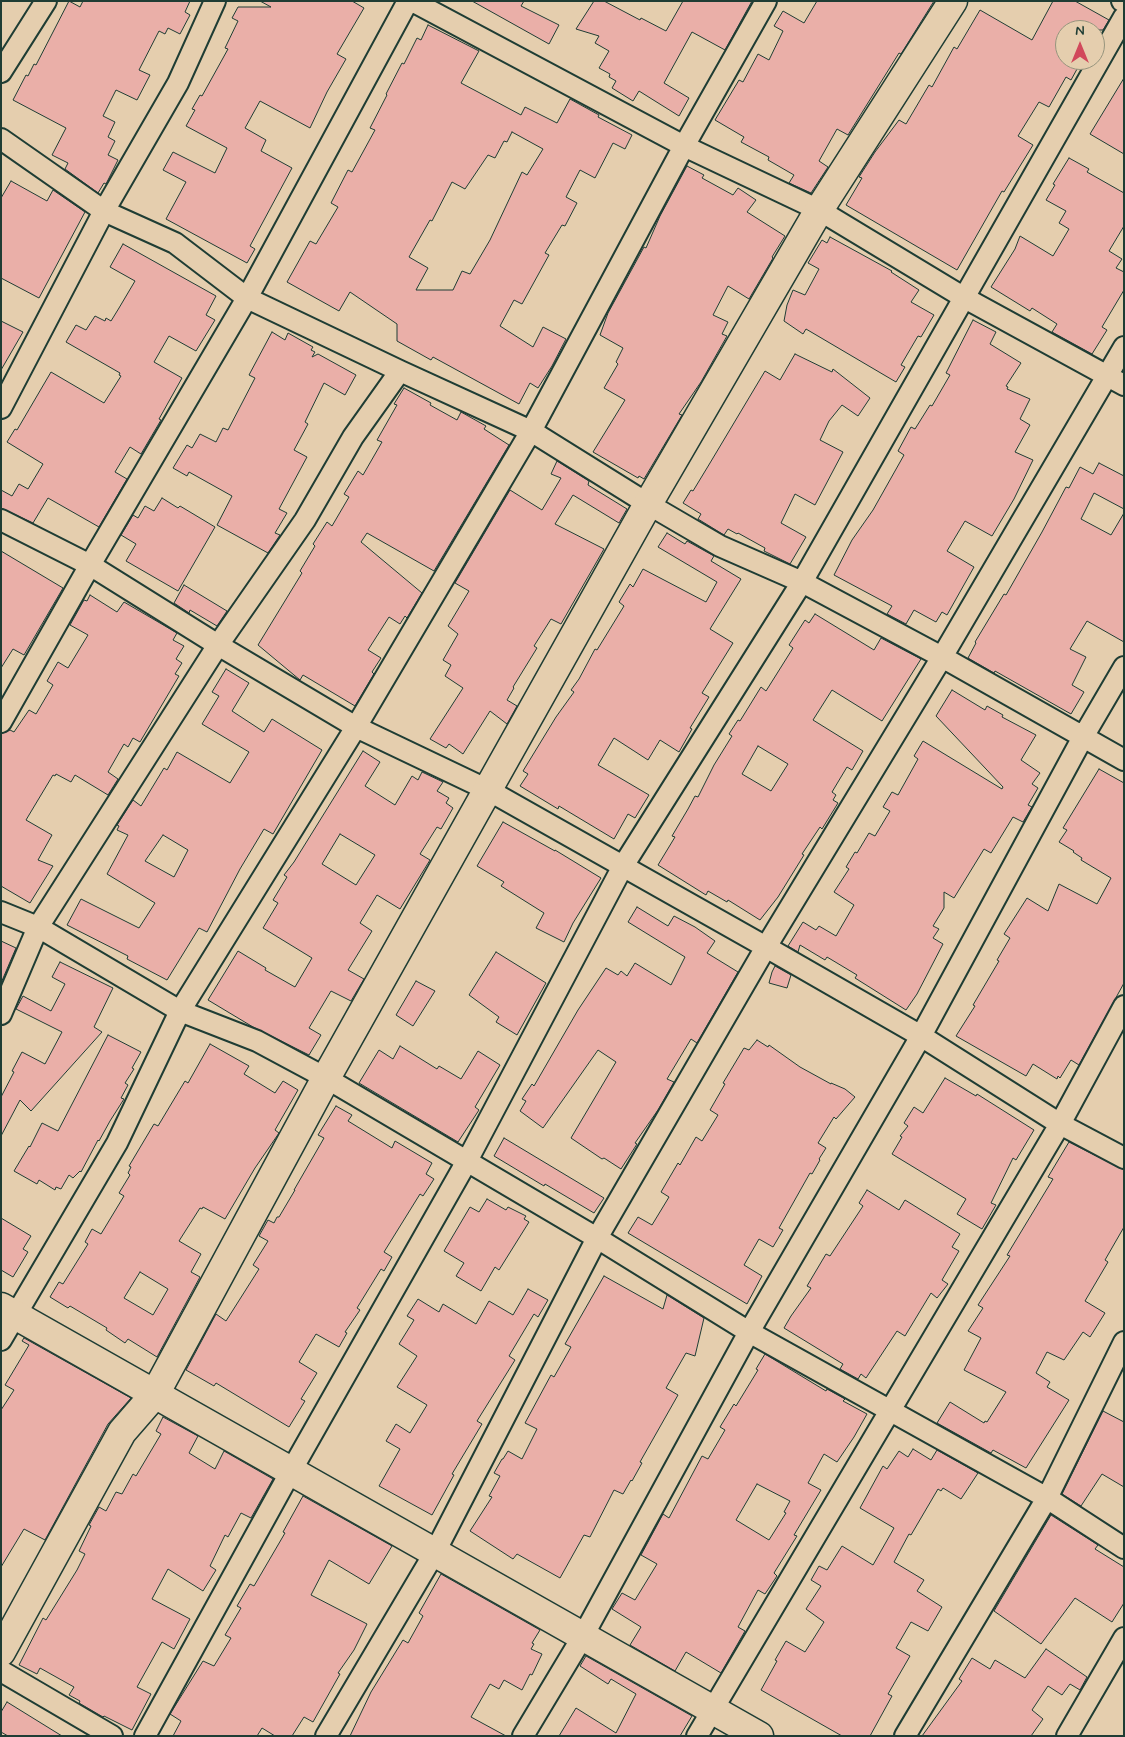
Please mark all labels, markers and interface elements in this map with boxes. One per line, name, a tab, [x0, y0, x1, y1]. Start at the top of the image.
north arrow	[1055, 20, 1105, 70]
text: N	[1075, 22, 1085, 40]

